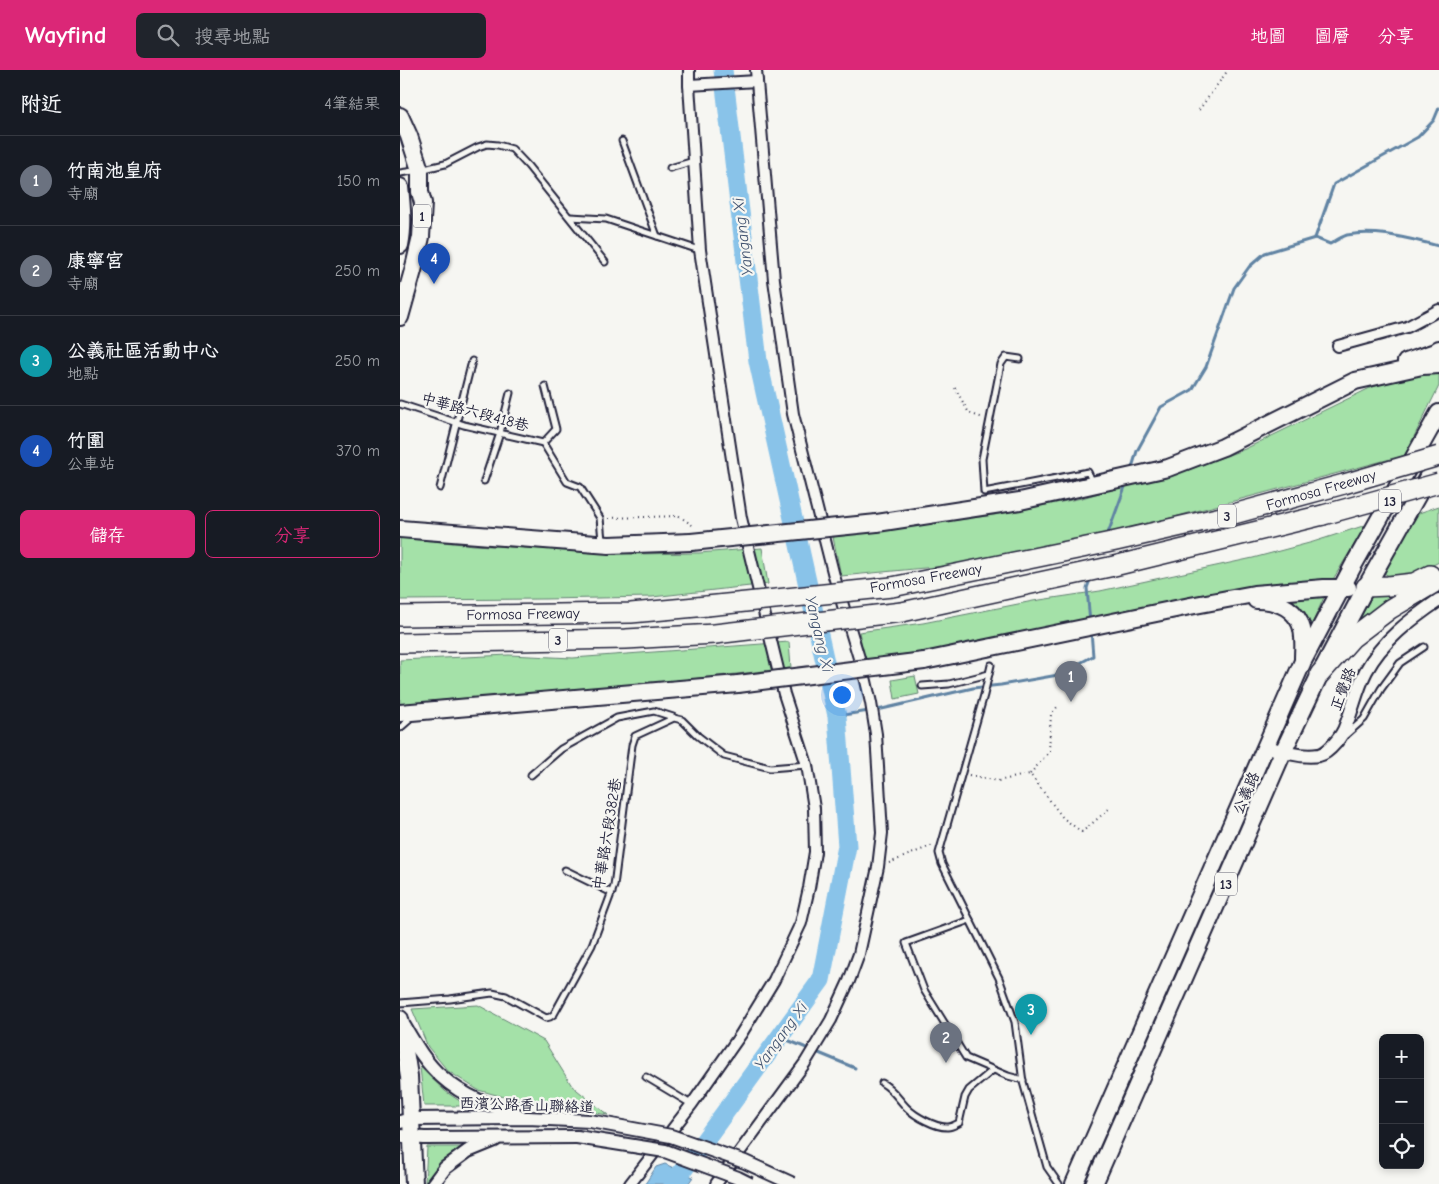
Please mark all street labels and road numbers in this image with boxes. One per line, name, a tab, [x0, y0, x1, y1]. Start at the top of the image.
road number: 1	[413, 204, 431, 228]
street label: 中華路六段418巷	[419, 389, 531, 435]
street label: Formosa Freeway	[1264, 466, 1378, 514]
road number: 13	[1379, 490, 1401, 512]
road number: 3	[1218, 504, 1236, 528]
street label: Formosa Freeway	[869, 559, 984, 597]
street label: Formosa Freeway	[466, 604, 580, 624]
road number: 3	[549, 628, 567, 652]
street label: 正覺路	[1327, 665, 1359, 713]
street label: 公義路	[1229, 769, 1263, 817]
street label: 中華路六段382巷	[589, 777, 625, 891]
road number: 13	[1215, 872, 1237, 896]
street label: 西濱公路香山聯絡道	[459, 1094, 595, 1116]

